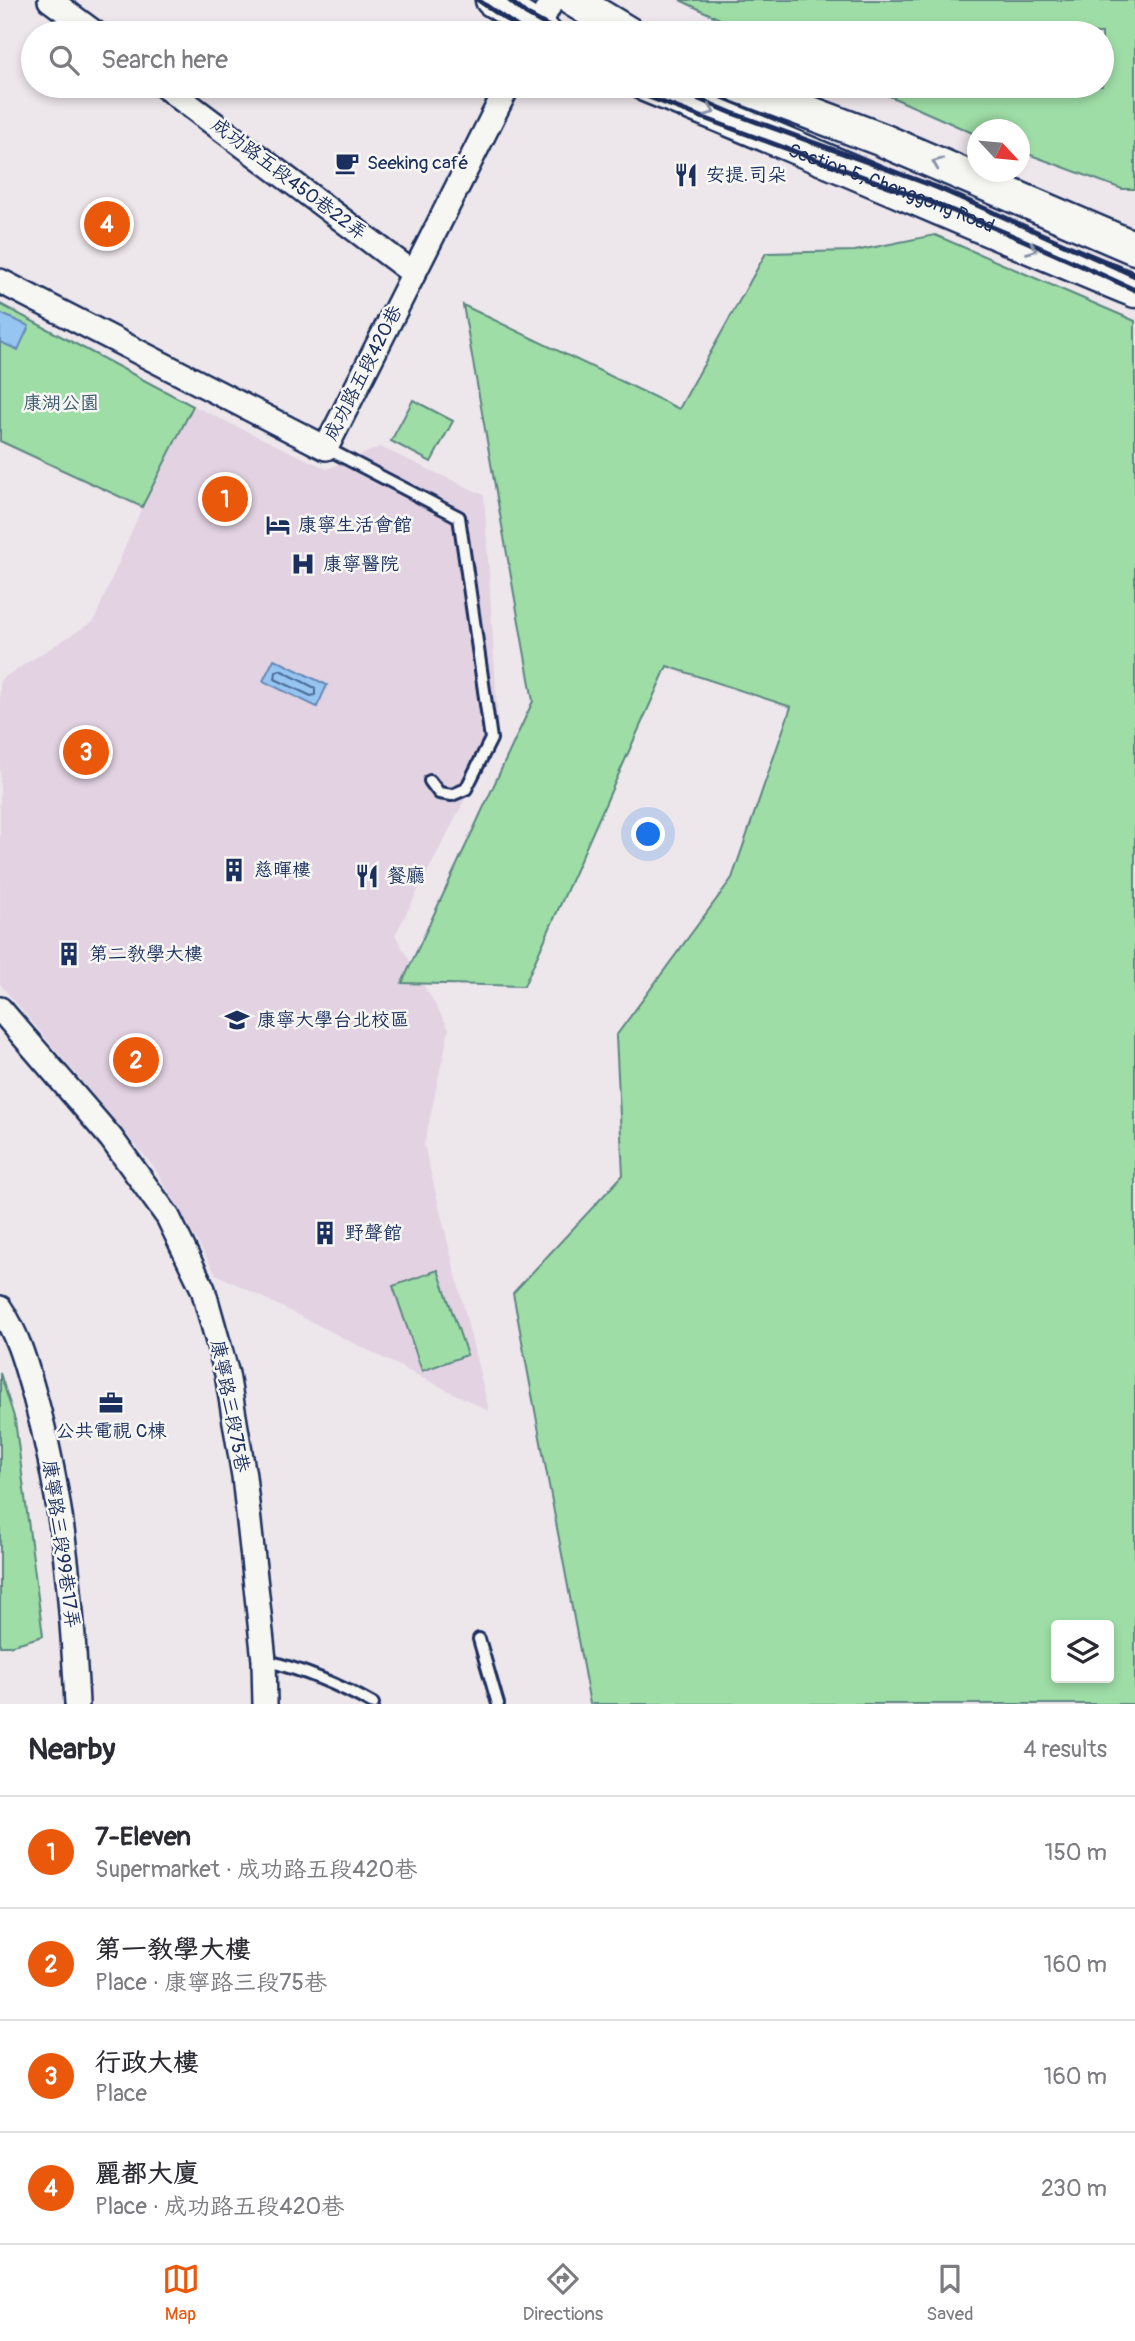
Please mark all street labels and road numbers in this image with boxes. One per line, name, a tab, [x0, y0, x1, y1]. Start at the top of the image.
street label: 成功路五段450巷22弄	[206, 113, 372, 245]
street label: Section 5, Chenggong Road	[785, 138, 998, 238]
street label: 成功路五段420巷	[319, 301, 407, 445]
street label: 康寧路三段75巷	[205, 1338, 255, 1474]
street label: 康寧路三段99巷17弄	[37, 1458, 85, 1630]

